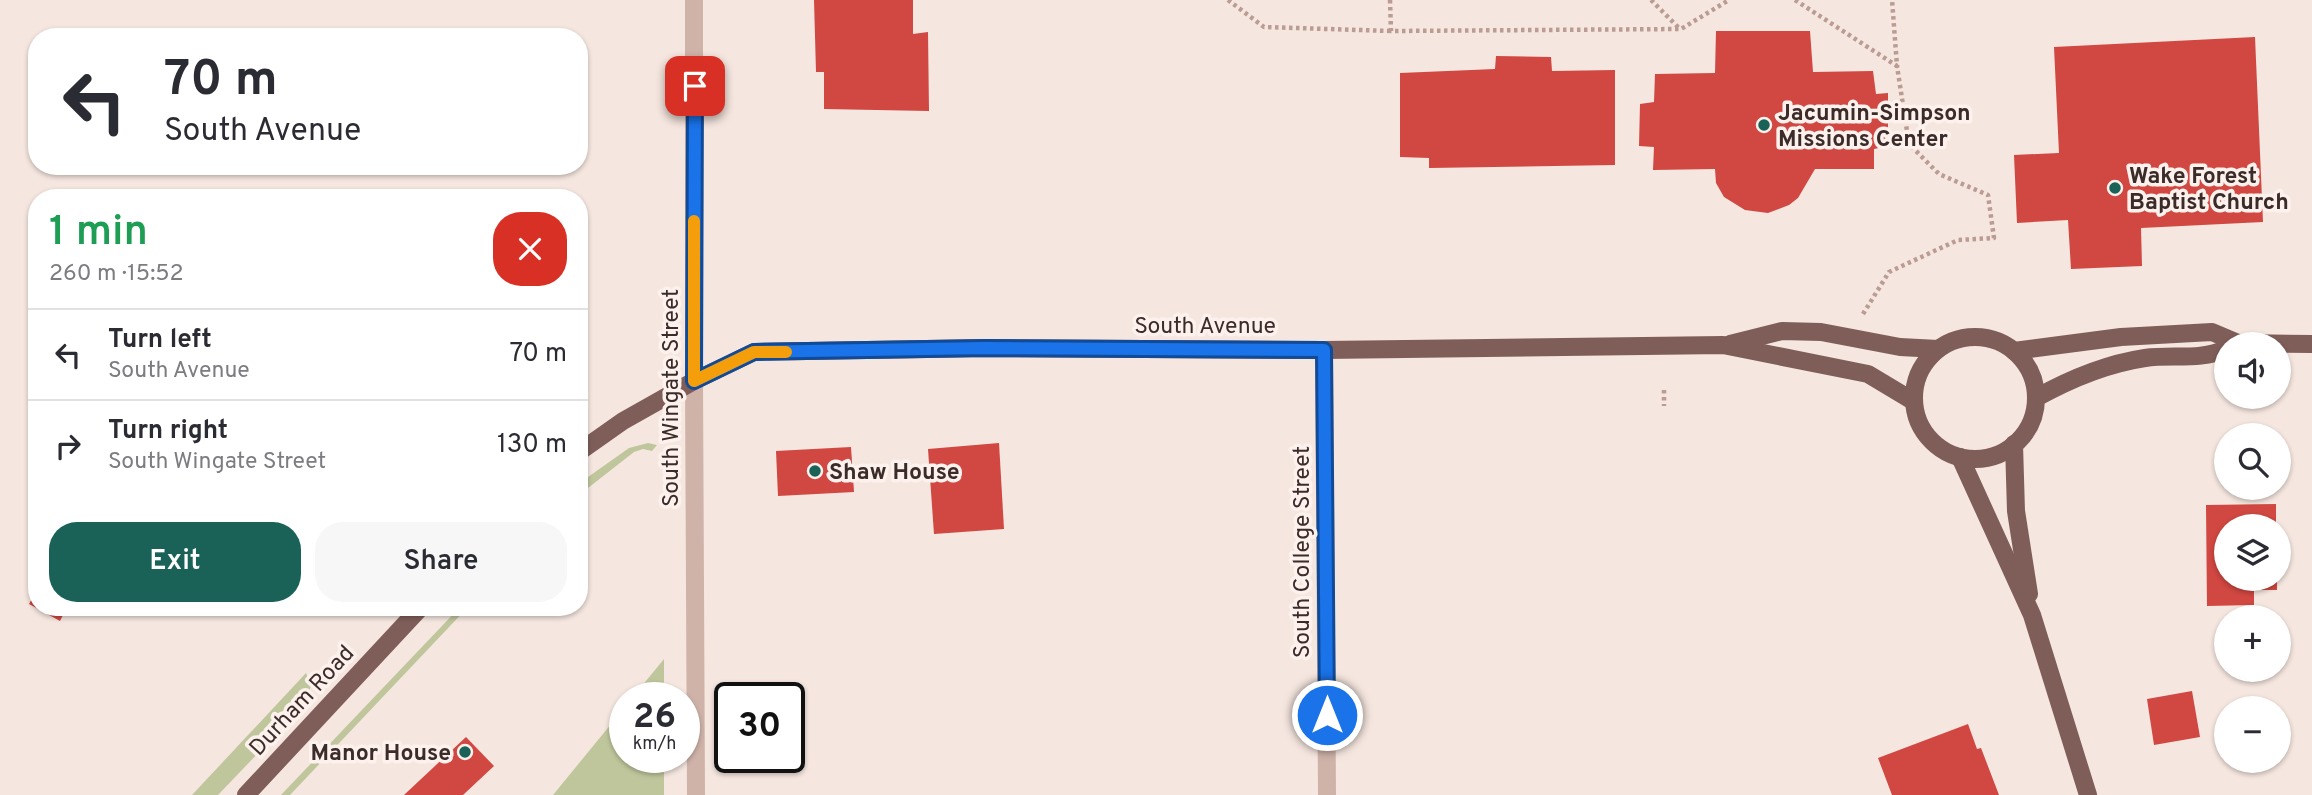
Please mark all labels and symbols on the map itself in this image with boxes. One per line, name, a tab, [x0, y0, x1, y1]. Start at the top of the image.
pin	[665, 56, 725, 116]
place label: Jacumin-Simpson Missions Center	[1778, 100, 1971, 155]
marker: Jacumin-Simpson Missions Center	[1756, 117, 1772, 133]
place label: Wake Forest Baptist Church	[2129, 163, 2289, 218]
marker: Wake Forest Baptist Church	[2107, 180, 2123, 196]
street label: South Wingate Street	[658, 289, 687, 507]
street label: South Avenue	[1134, 313, 1276, 342]
street label: South College Street	[1289, 446, 1318, 658]
place label: Shaw House	[829, 459, 960, 488]
marker: Shaw House	[807, 463, 823, 479]
street label: Durham Road	[244, 640, 362, 763]
position arrow	[1290, 678, 1364, 752]
speed limit sign: 30	[714, 682, 805, 773]
place label: Manor House	[310, 740, 451, 769]
marker: Manor House	[457, 744, 473, 760]

